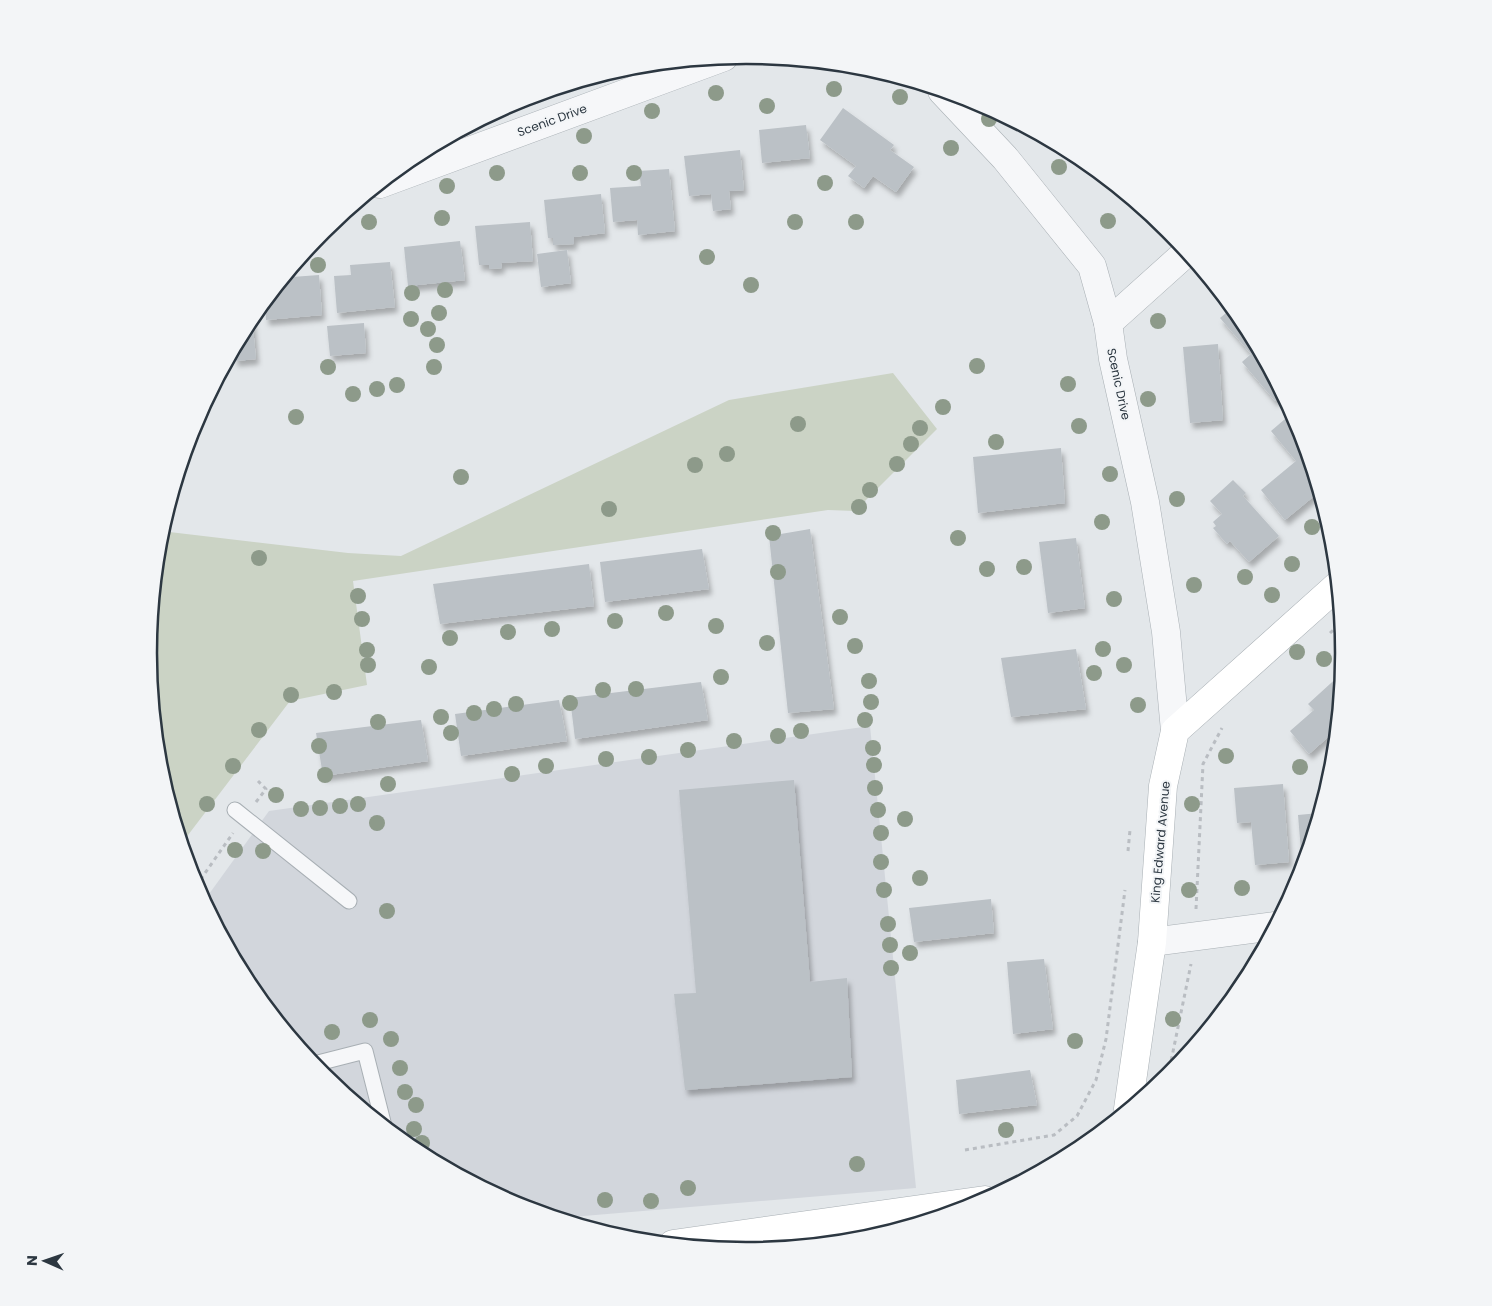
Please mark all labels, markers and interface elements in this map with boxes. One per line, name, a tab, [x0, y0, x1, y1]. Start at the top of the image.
street label: Scenic Drive	[515, 100, 589, 140]
street label: Scenic Drive	[1103, 347, 1135, 421]
street label: King Edward Avenue	[1146, 780, 1174, 904]
north arrow	[20, 1236, 70, 1286]
text: N	[22, 1255, 42, 1266]

